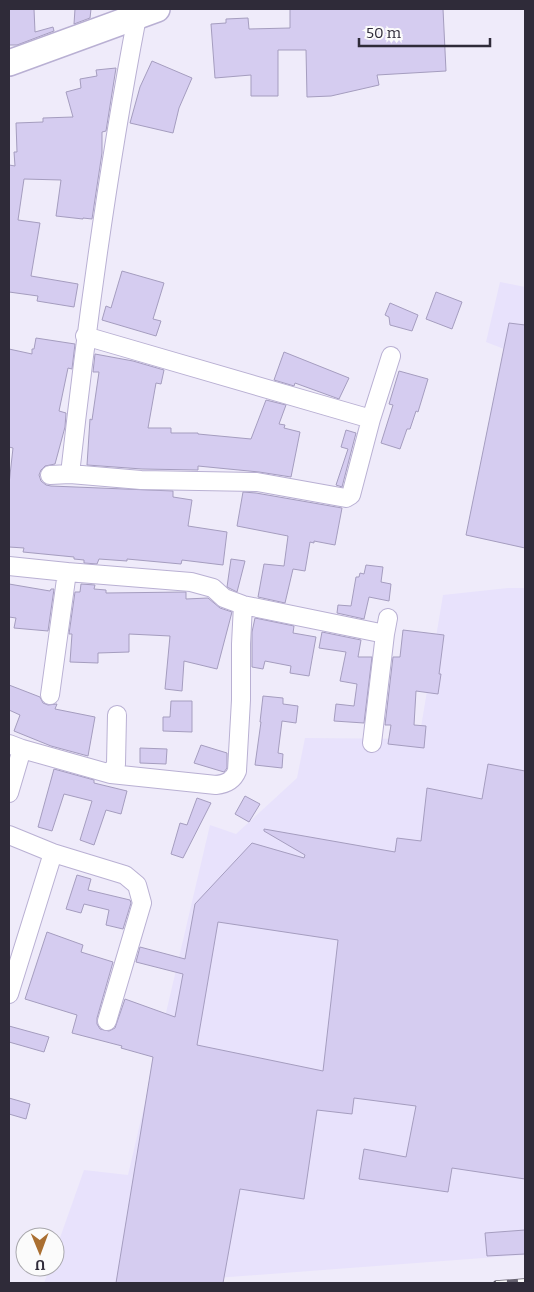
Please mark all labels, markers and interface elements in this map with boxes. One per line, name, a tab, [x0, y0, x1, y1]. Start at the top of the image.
scale bar	[359, 15, 490, 47]
text: 50 m	[366, 24, 402, 42]
north arrow	[15, 1227, 65, 1277]
text: U	[34, 1256, 46, 1273]

